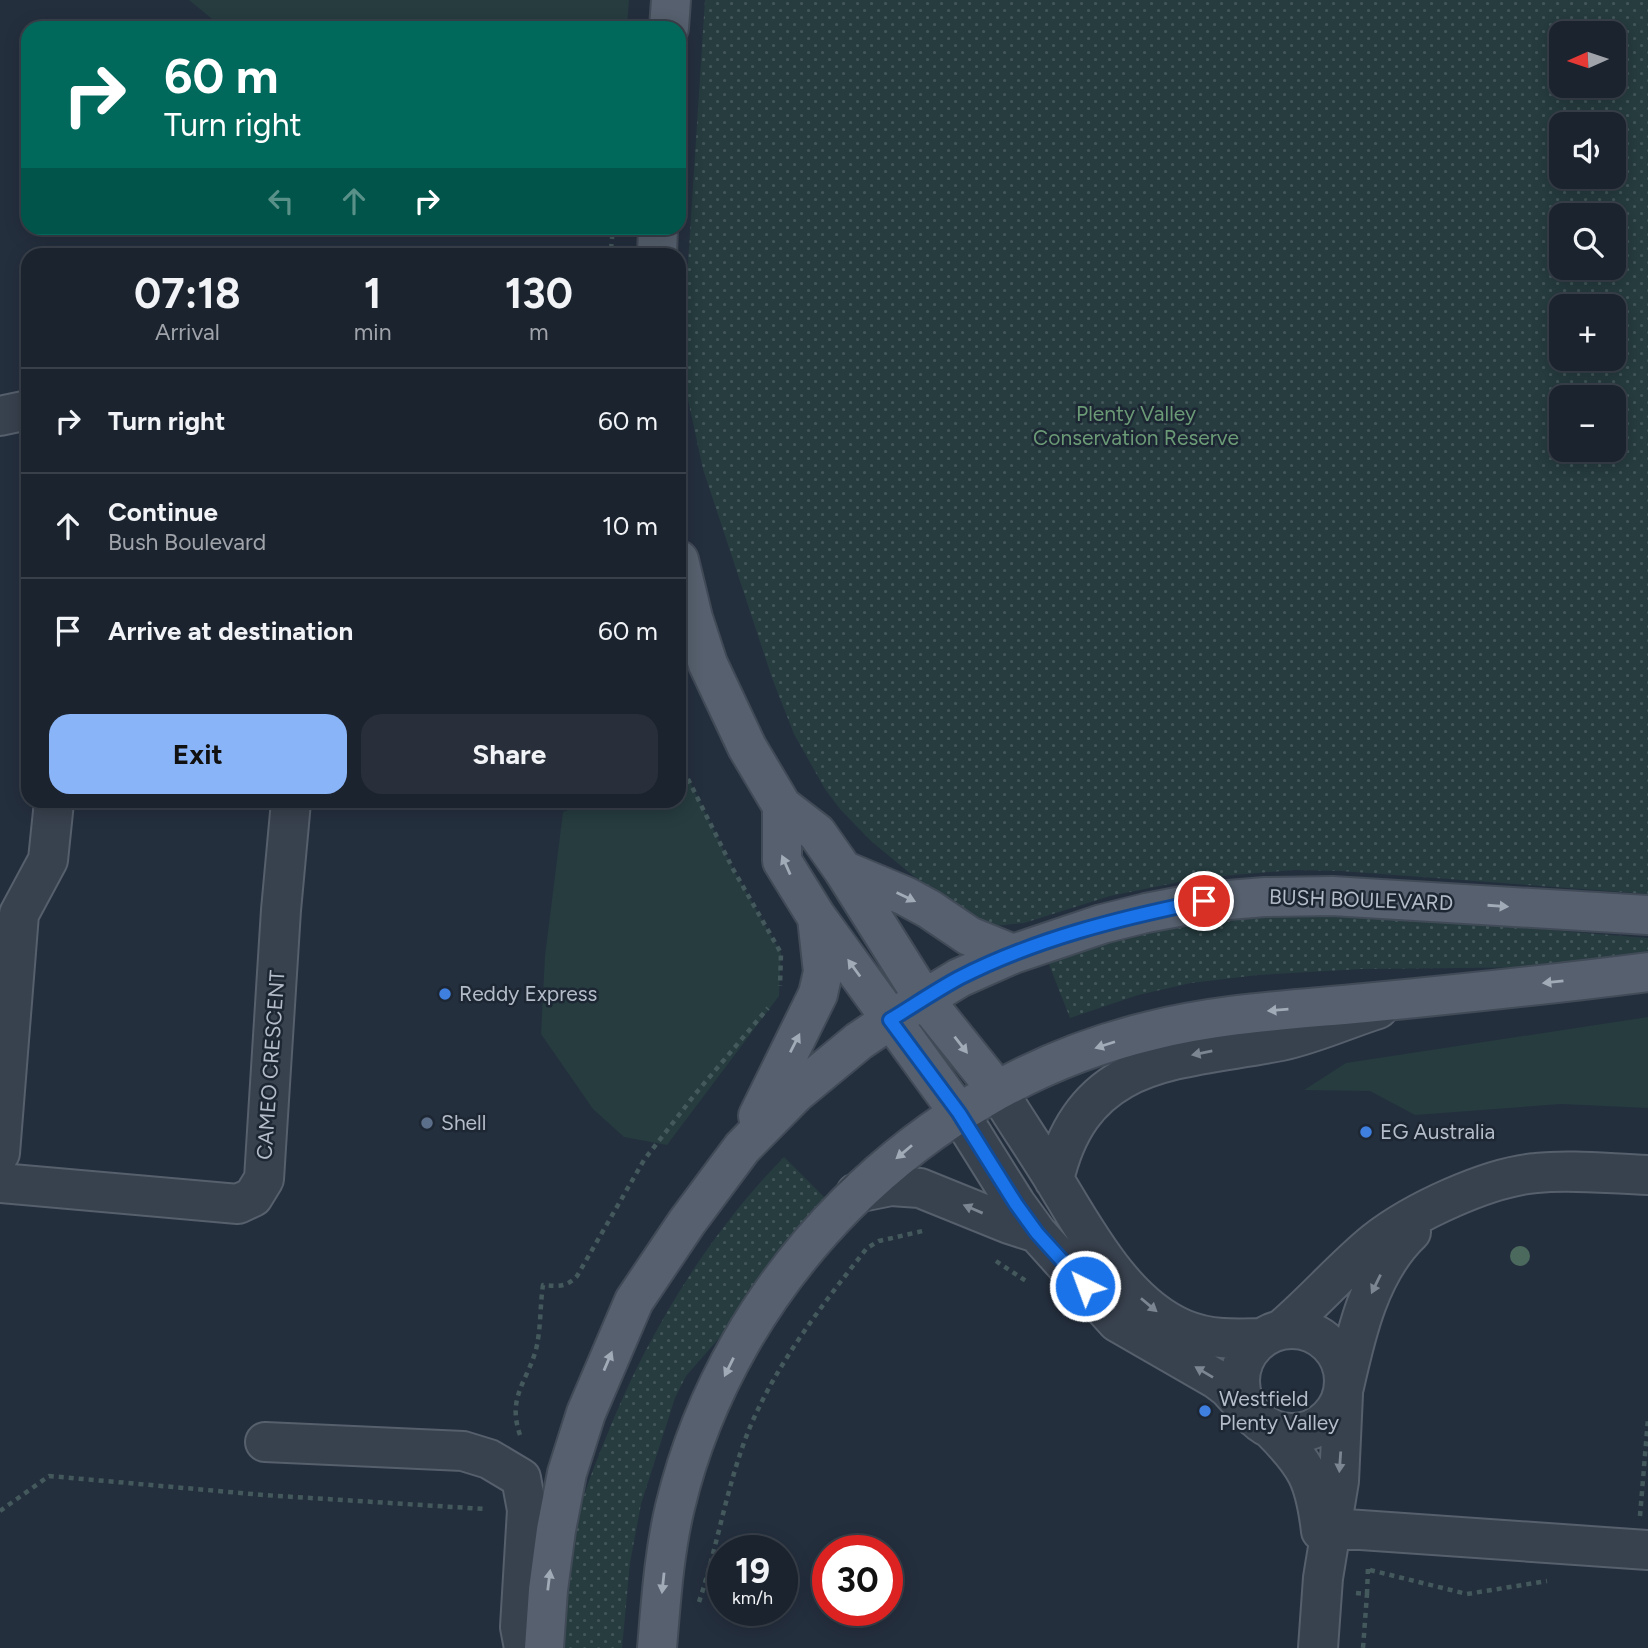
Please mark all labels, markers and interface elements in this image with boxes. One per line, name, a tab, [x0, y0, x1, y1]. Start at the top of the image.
north arrow	[1549, 21, 1626, 98]
map controls	[1549, 21, 1626, 462]
text: 60 m	[164, 46, 279, 105]
icon: right	[49, 49, 140, 140]
text: Turn right	[164, 106, 302, 144]
button: sound	[1549, 112, 1626, 189]
icon: left	[262, 182, 300, 220]
icon: ahead	[335, 182, 373, 220]
icon: right	[408, 182, 446, 220]
button: search	[1549, 203, 1626, 280]
text: 07:18	[134, 268, 241, 319]
text: 1	[364, 268, 382, 319]
text: 130	[505, 268, 573, 319]
button: +	[1549, 294, 1626, 371]
text: Arrival	[155, 318, 220, 346]
text: min	[354, 318, 392, 346]
text: m	[529, 318, 549, 346]
button: −	[1549, 385, 1626, 462]
park label: Plenty Valley Conservation Reserve	[1033, 401, 1239, 450]
icon: right	[49, 402, 87, 440]
text: Turn right	[108, 405, 225, 437]
text: 60 m	[598, 405, 658, 437]
text: Continue	[108, 496, 218, 528]
icon: ahead	[49, 507, 87, 545]
text: 10 m	[602, 510, 658, 542]
text: Bush Boulevard	[108, 528, 266, 556]
icon: arrive	[49, 612, 87, 650]
text: Arrive at destination	[108, 615, 353, 647]
text: 60 m	[598, 615, 658, 647]
button: Exit	[49, 714, 347, 794]
button: Share	[361, 714, 658, 794]
one-way arrow	[780, 855, 792, 875]
pin	[1174, 871, 1234, 931]
icon: arrive	[1185, 882, 1223, 920]
street label: BUSH BOULEVARD	[1268, 884, 1454, 915]
one-way arrow	[896, 891, 916, 902]
one-way arrow	[1487, 900, 1509, 911]
one-way arrow	[847, 958, 861, 977]
street label: CAMEO CRESCENT	[251, 969, 290, 1161]
one-way arrow	[1541, 977, 1563, 988]
place label: Reddy Express	[459, 981, 597, 1006]
marker: Reddy Express	[437, 986, 453, 1002]
one-way arrow	[1266, 1005, 1288, 1016]
one-way arrow	[789, 1033, 800, 1053]
one-way arrow	[953, 1035, 968, 1053]
one-way arrow	[1095, 1040, 1116, 1050]
one-way arrow	[1191, 1048, 1213, 1059]
place label: Shell	[441, 1110, 486, 1135]
marker: Shell	[419, 1115, 435, 1131]
place label: EG Australia	[1380, 1119, 1495, 1144]
marker: EG Australia	[1358, 1124, 1374, 1140]
one-way arrow	[895, 1144, 912, 1159]
one-way arrow	[962, 1204, 983, 1215]
position arrow	[1048, 1249, 1122, 1323]
one-way arrow	[1371, 1274, 1382, 1294]
one-way arrow	[1140, 1297, 1157, 1312]
one-way arrow	[602, 1351, 613, 1372]
one-way arrow	[723, 1357, 734, 1377]
one-way arrow	[1194, 1365, 1213, 1378]
place label: Westfield Plenty Valley	[1219, 1386, 1339, 1435]
marker: Westfield Plenty Valley	[1197, 1403, 1213, 1419]
one-way arrow	[1334, 1451, 1345, 1473]
speed limit sign: 30	[812, 1535, 903, 1626]
text: 19	[735, 1550, 770, 1592]
one-way arrow	[544, 1569, 555, 1591]
one-way arrow	[657, 1572, 668, 1594]
text: km/h	[732, 1587, 773, 1609]

